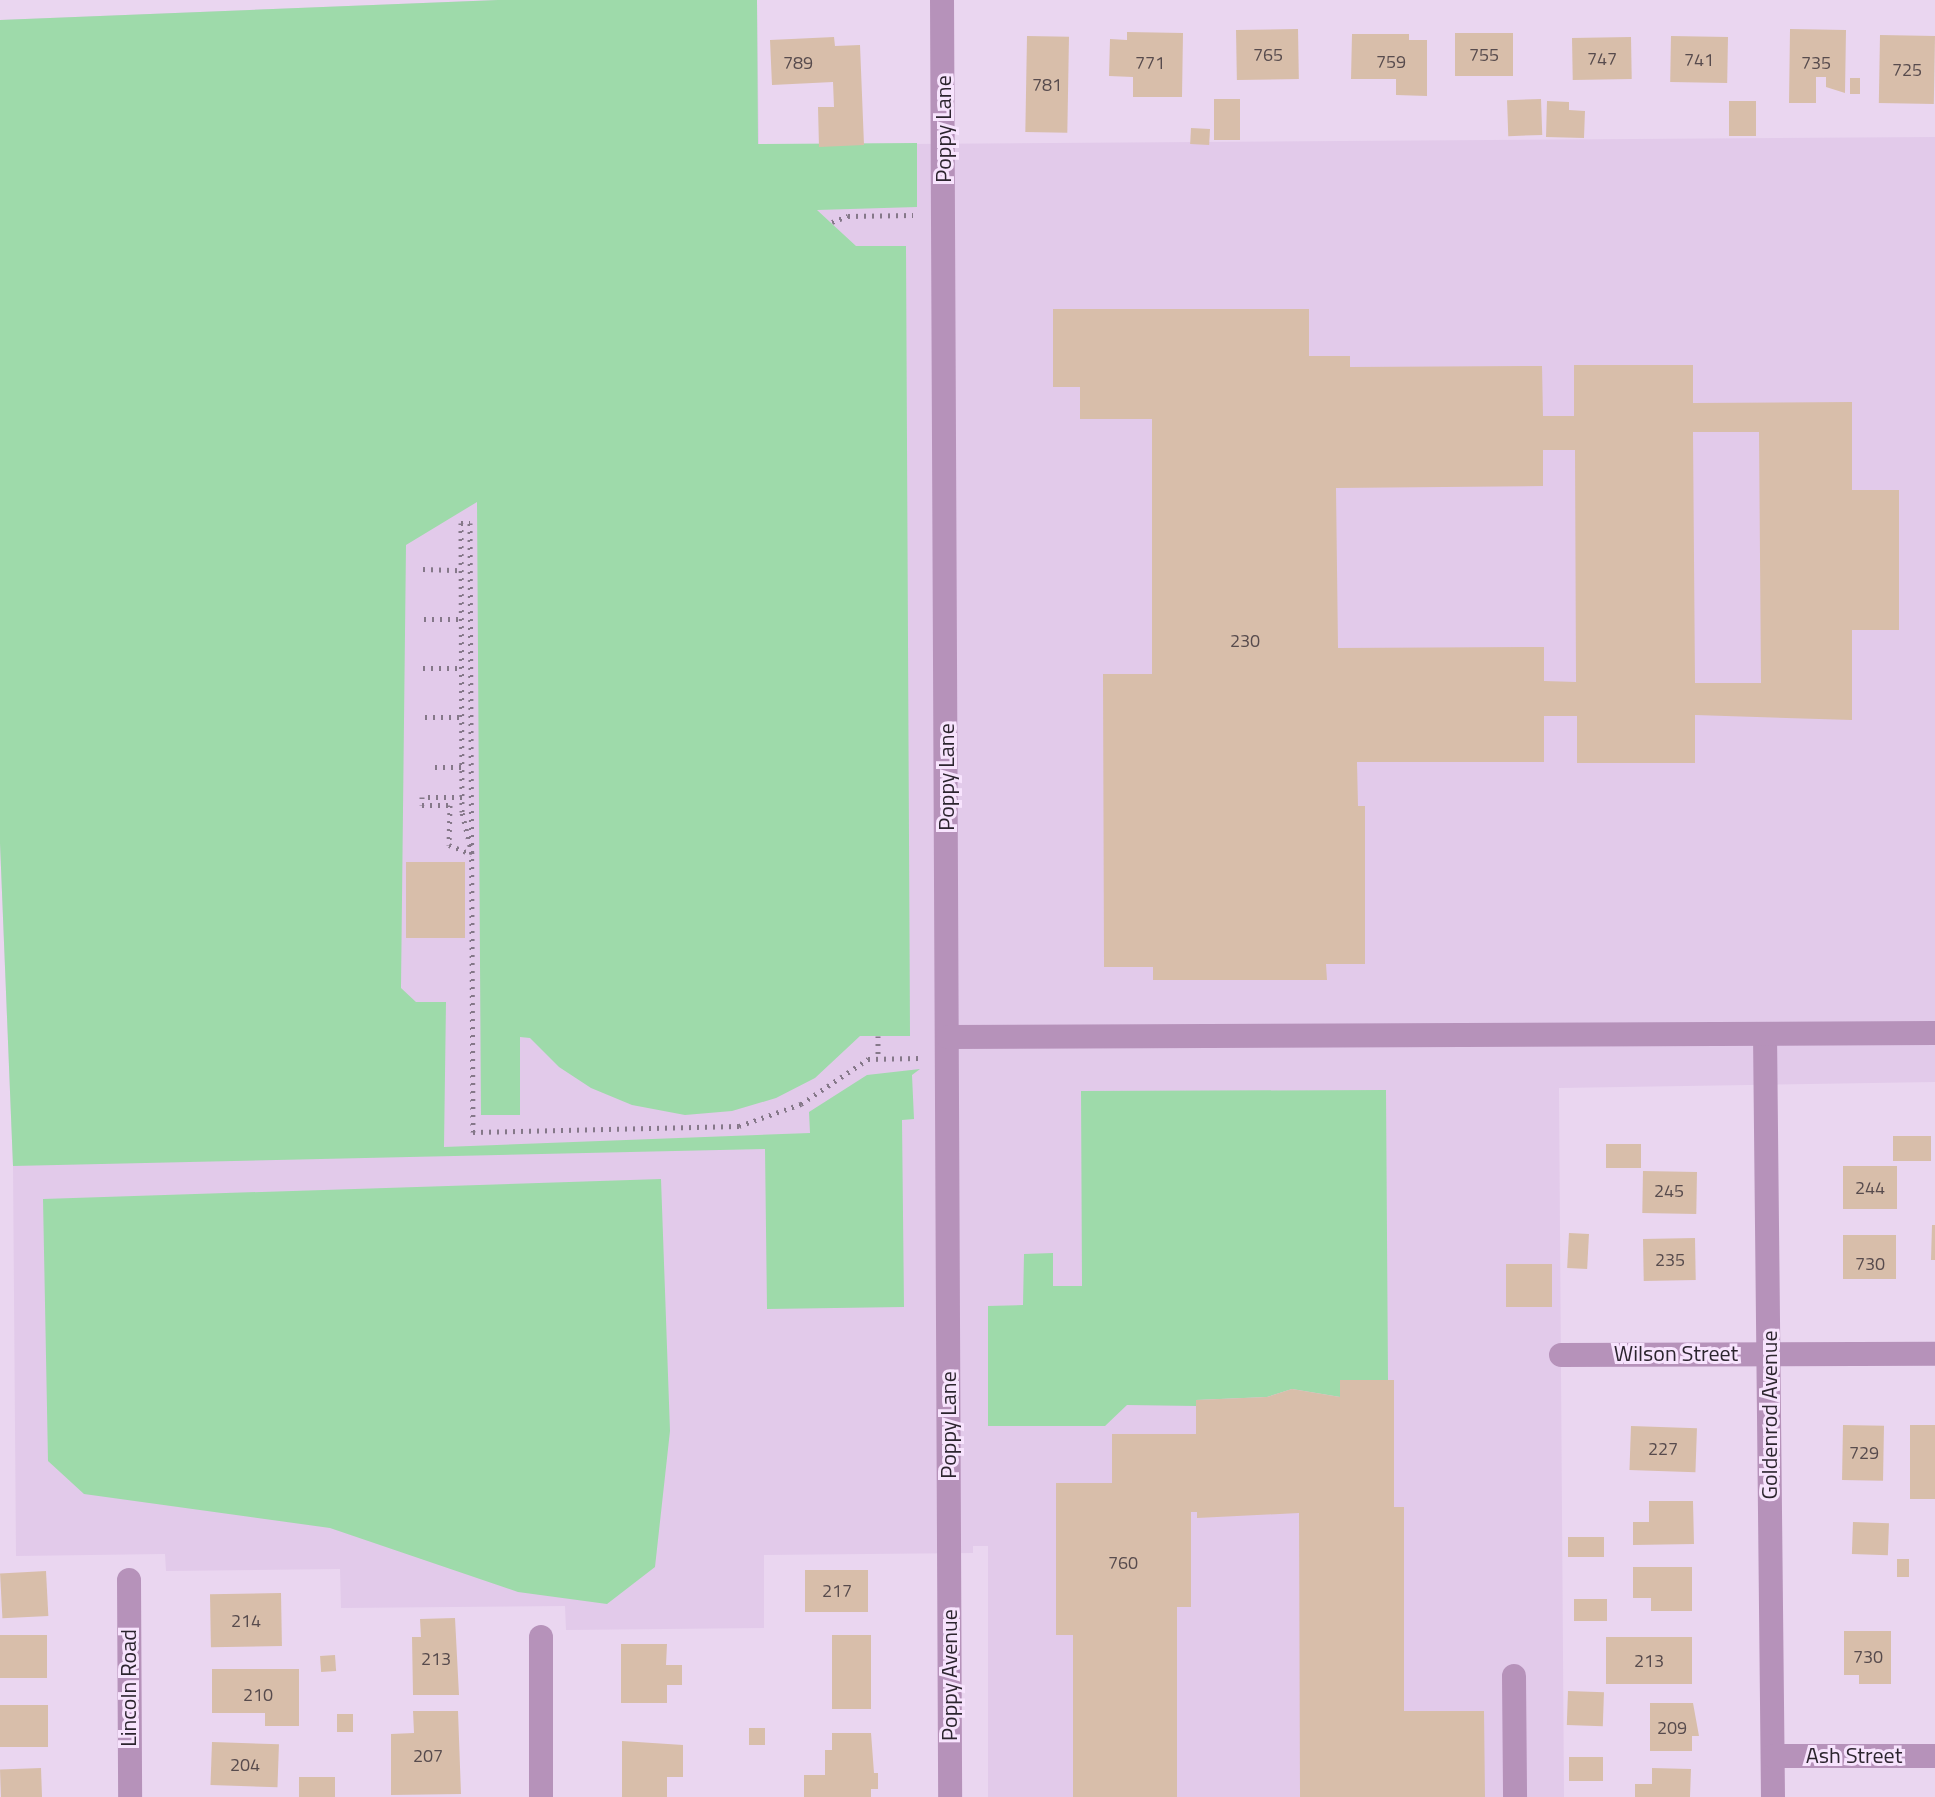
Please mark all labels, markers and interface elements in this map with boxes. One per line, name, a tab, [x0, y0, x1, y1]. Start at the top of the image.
house number: 765	[1253, 44, 1283, 66]
house number: 755	[1469, 44, 1499, 66]
house number: 747	[1587, 48, 1617, 70]
house number: 741	[1684, 49, 1714, 71]
house number: 759	[1376, 51, 1406, 73]
house number: 789	[783, 52, 813, 74]
house number: 771	[1135, 52, 1165, 74]
house number: 735	[1801, 52, 1831, 74]
house number: 725	[1892, 59, 1922, 81]
house number: 781	[1032, 74, 1062, 96]
street label: Poppy Lane	[931, 75, 957, 183]
house number: 230	[1230, 630, 1260, 652]
street label: Poppy Lane	[934, 723, 960, 831]
house number: 244	[1855, 1177, 1885, 1199]
house number: 245	[1654, 1180, 1684, 1202]
house number: 235	[1655, 1249, 1685, 1271]
house number: 730	[1855, 1253, 1885, 1275]
street label: Goldenrod Avenue	[1757, 1330, 1783, 1500]
street label: Wilson Street	[1614, 1341, 1738, 1367]
street label: Poppy Lane	[936, 1371, 962, 1479]
house number: 227	[1648, 1438, 1678, 1460]
house number: 729	[1849, 1442, 1879, 1464]
house number: 760	[1108, 1552, 1138, 1574]
house number: 217	[822, 1580, 852, 1602]
street label: Poppy Avenue	[937, 1609, 963, 1741]
house number: 214	[231, 1610, 261, 1632]
street label: Lincoln Road	[116, 1629, 142, 1747]
house number: 730	[1853, 1646, 1883, 1668]
house number: 213	[421, 1648, 451, 1670]
house number: 213	[1634, 1650, 1664, 1672]
house number: 210	[243, 1684, 273, 1706]
house number: 209	[1657, 1717, 1687, 1739]
street label: Ash Street	[1806, 1743, 1902, 1769]
house number: 207	[413, 1745, 443, 1767]
house number: 204	[230, 1754, 260, 1776]

